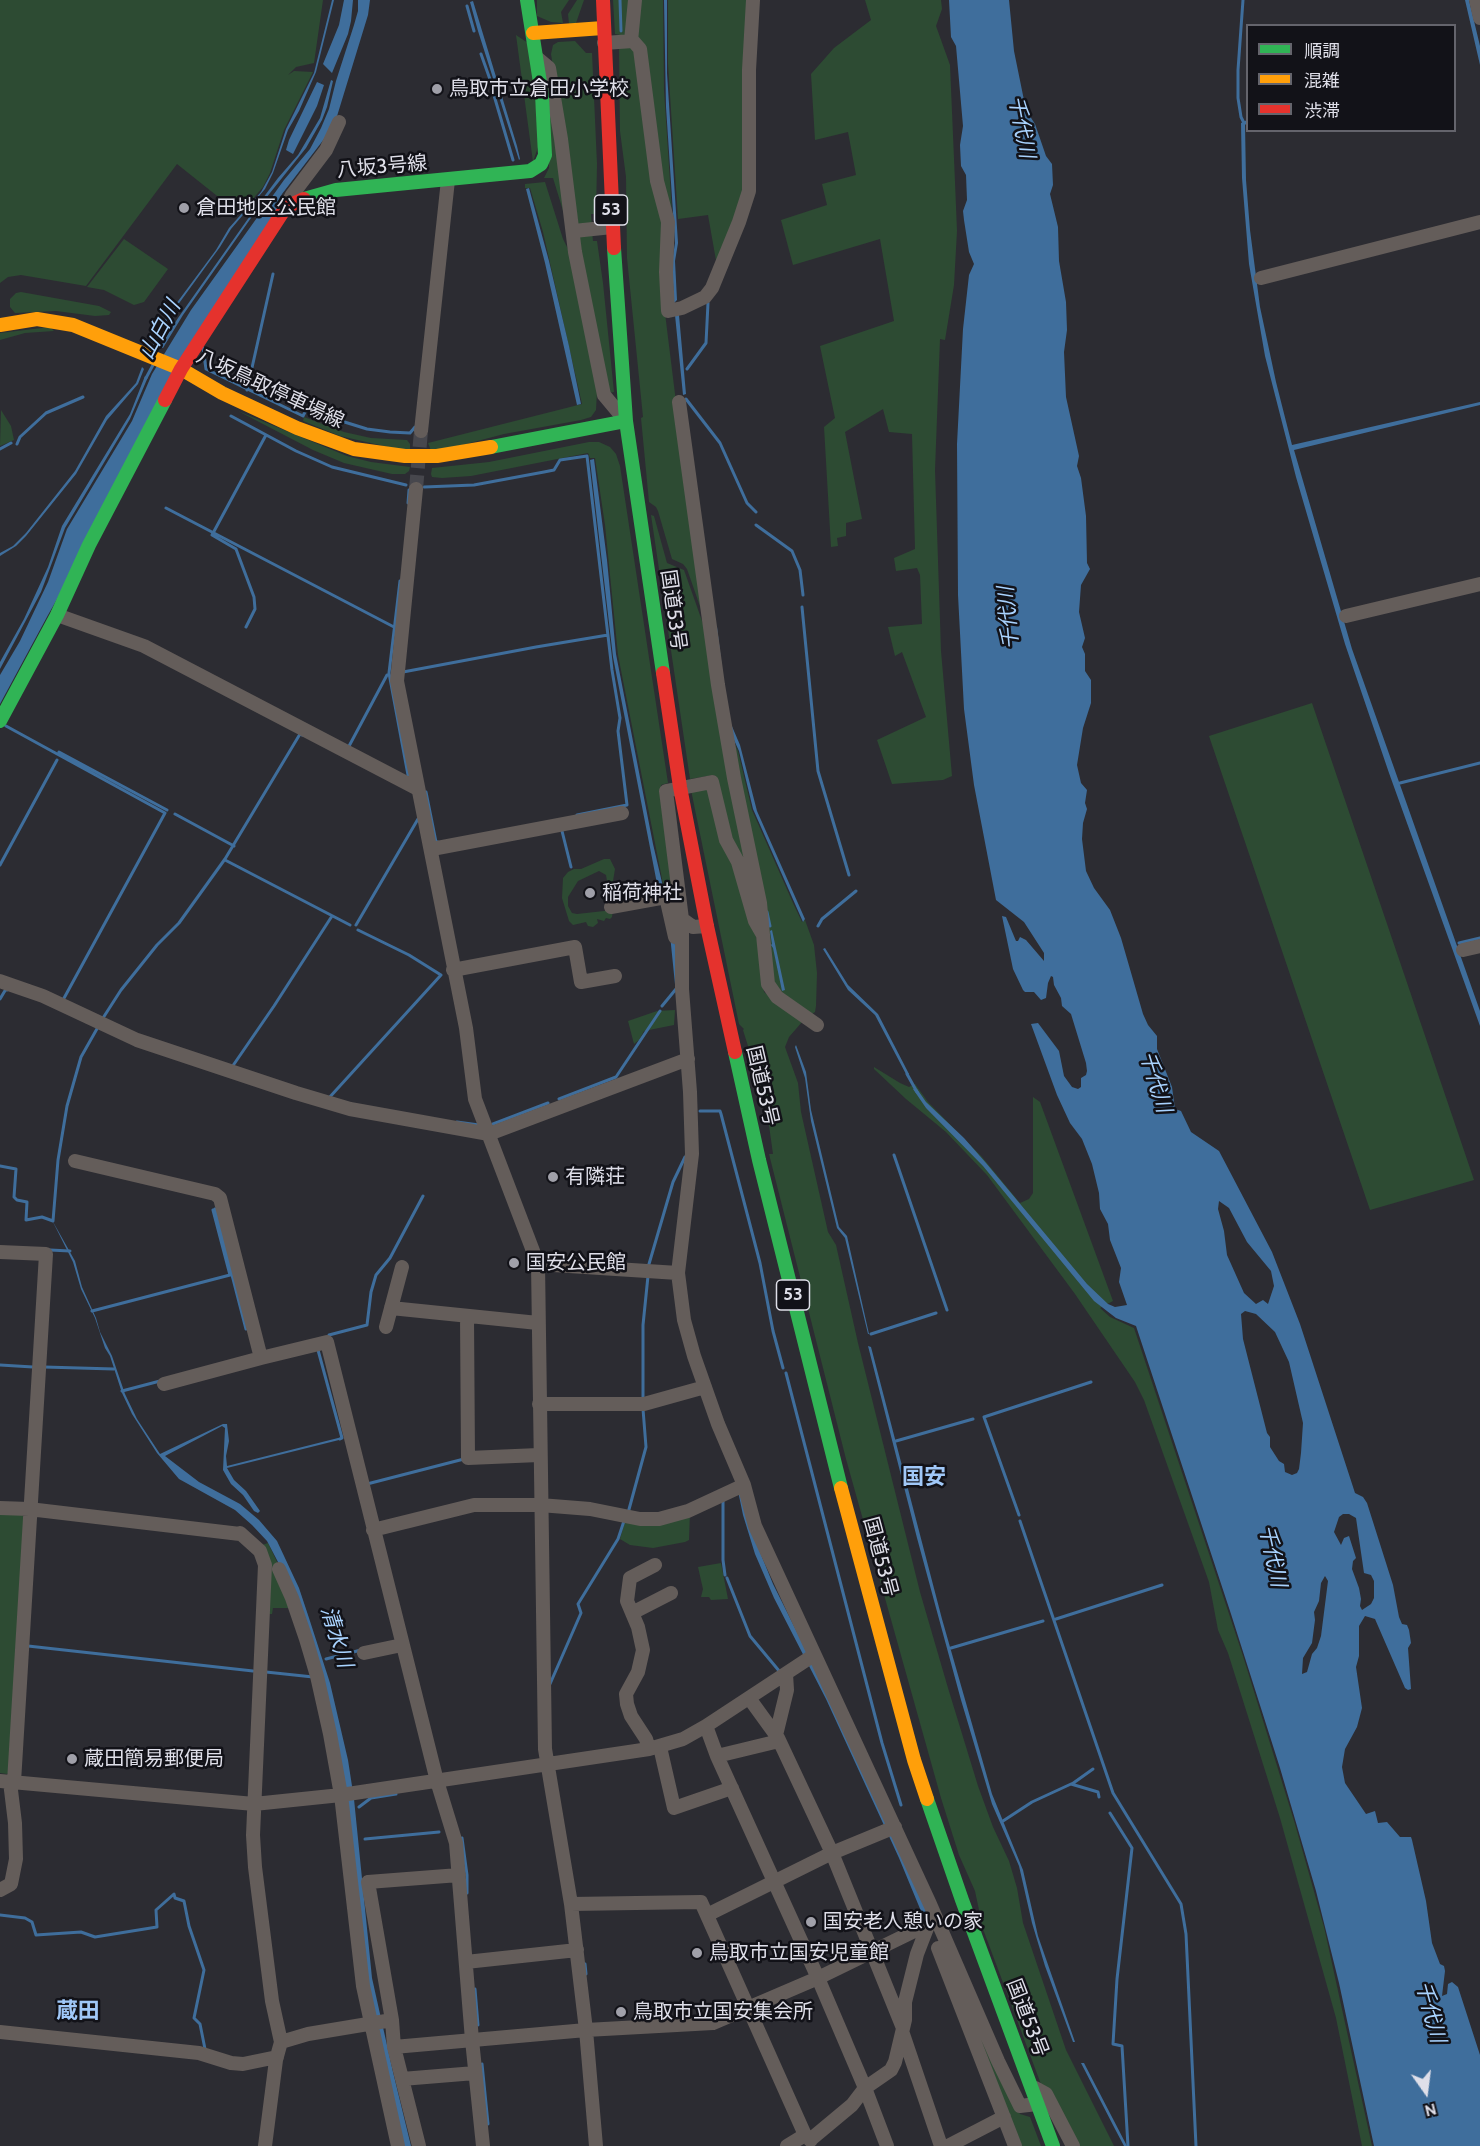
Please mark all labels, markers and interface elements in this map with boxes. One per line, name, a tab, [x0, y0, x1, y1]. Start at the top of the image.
legend	[1246, 24, 1456, 132]
text: 順調	[1304, 40, 1340, 62]
text: 混雑	[1304, 70, 1340, 92]
place label: 鳥取市立倉田小学校	[449, 77, 629, 101]
marker: 鳥取市立倉田小学校	[430, 82, 444, 96]
water label: 千代川	[1003, 94, 1039, 160]
text: 渋滞	[1304, 100, 1340, 122]
street label: 八坂3号線	[336, 151, 428, 183]
road number: 53	[594, 195, 628, 225]
place label: 倉田地区公民館	[196, 196, 336, 220]
marker: 倉田地区公民館	[177, 201, 191, 215]
water label: 山白川	[134, 296, 186, 364]
street label: 八坂鳥取停車場線	[192, 344, 348, 434]
street label: 国道53号	[655, 568, 691, 652]
water label: 千代川	[994, 586, 1024, 650]
place label: 稲荷神社	[602, 881, 682, 905]
marker: 稲荷神社	[583, 886, 597, 900]
street label: 国道53号	[741, 1044, 783, 1128]
water label: 千代川	[1134, 1048, 1176, 1116]
place label: 有隣荘	[565, 1165, 625, 1189]
marker: 有隣荘	[546, 1170, 560, 1184]
place label: 国安公民館	[526, 1251, 626, 1275]
marker: 国安公民館	[507, 1256, 521, 1270]
road number: 53	[776, 1280, 810, 1310]
district label: 国安	[902, 1465, 946, 1491]
street label: 国道53号	[858, 1514, 902, 1600]
water label: 千代川	[1253, 1523, 1291, 1589]
water label: 清水川	[315, 1603, 357, 1671]
place label: 蔵田簡易郵便局	[84, 1747, 224, 1771]
marker: 蔵田簡易郵便局	[65, 1752, 79, 1766]
place label: 国安老人憩いの家	[823, 1910, 983, 1934]
marker: 国安老人憩いの家	[804, 1915, 818, 1929]
place label: 鳥取市立国安児童館	[709, 1941, 889, 1965]
marker: 鳥取市立国安児童館	[690, 1946, 704, 1960]
street label: 国道53号	[1001, 1976, 1053, 2060]
water label: 千代川	[1410, 1978, 1450, 2046]
district label: 蔵田	[56, 1999, 100, 2025]
place label: 鳥取市立国安集会所	[633, 2000, 813, 2024]
marker: 鳥取市立国安集会所	[614, 2005, 628, 2019]
north arrow	[1396, 2062, 1456, 2122]
text: N	[1423, 2099, 1438, 2121]

